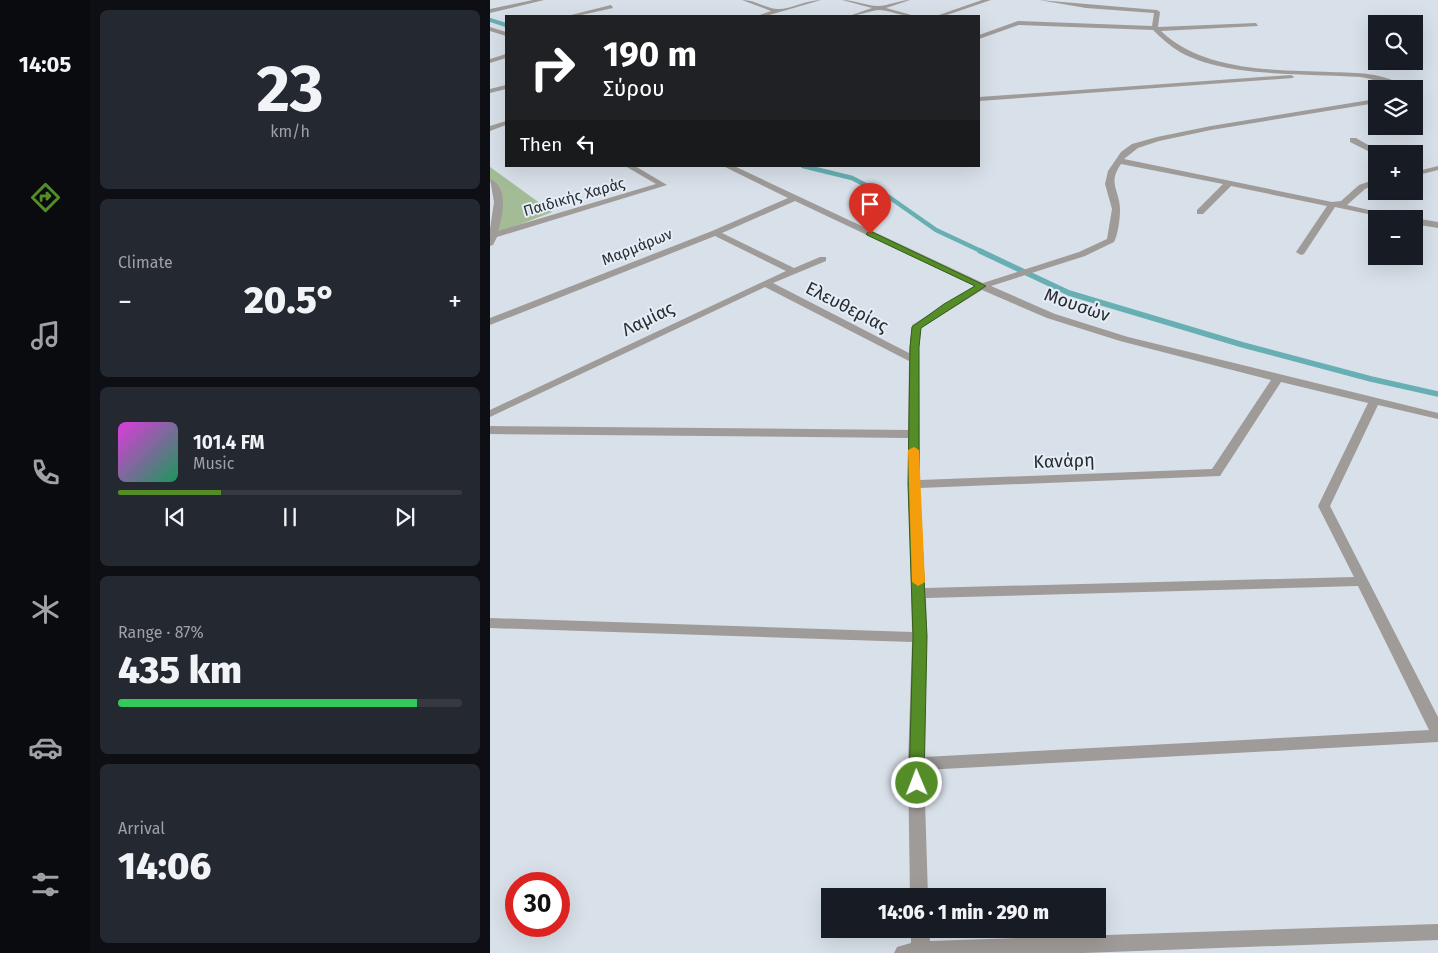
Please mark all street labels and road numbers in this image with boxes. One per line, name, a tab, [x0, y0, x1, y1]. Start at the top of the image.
street label: Παιδικής Χαράς	[521, 174, 627, 220]
street label: Μαρμάρων	[599, 224, 676, 269]
street label: Ελευθερίας	[802, 277, 893, 337]
street label: Μουσών	[1041, 284, 1113, 327]
street label: Λαμίας	[618, 297, 678, 341]
street label: Κανάρη	[1033, 449, 1095, 473]

